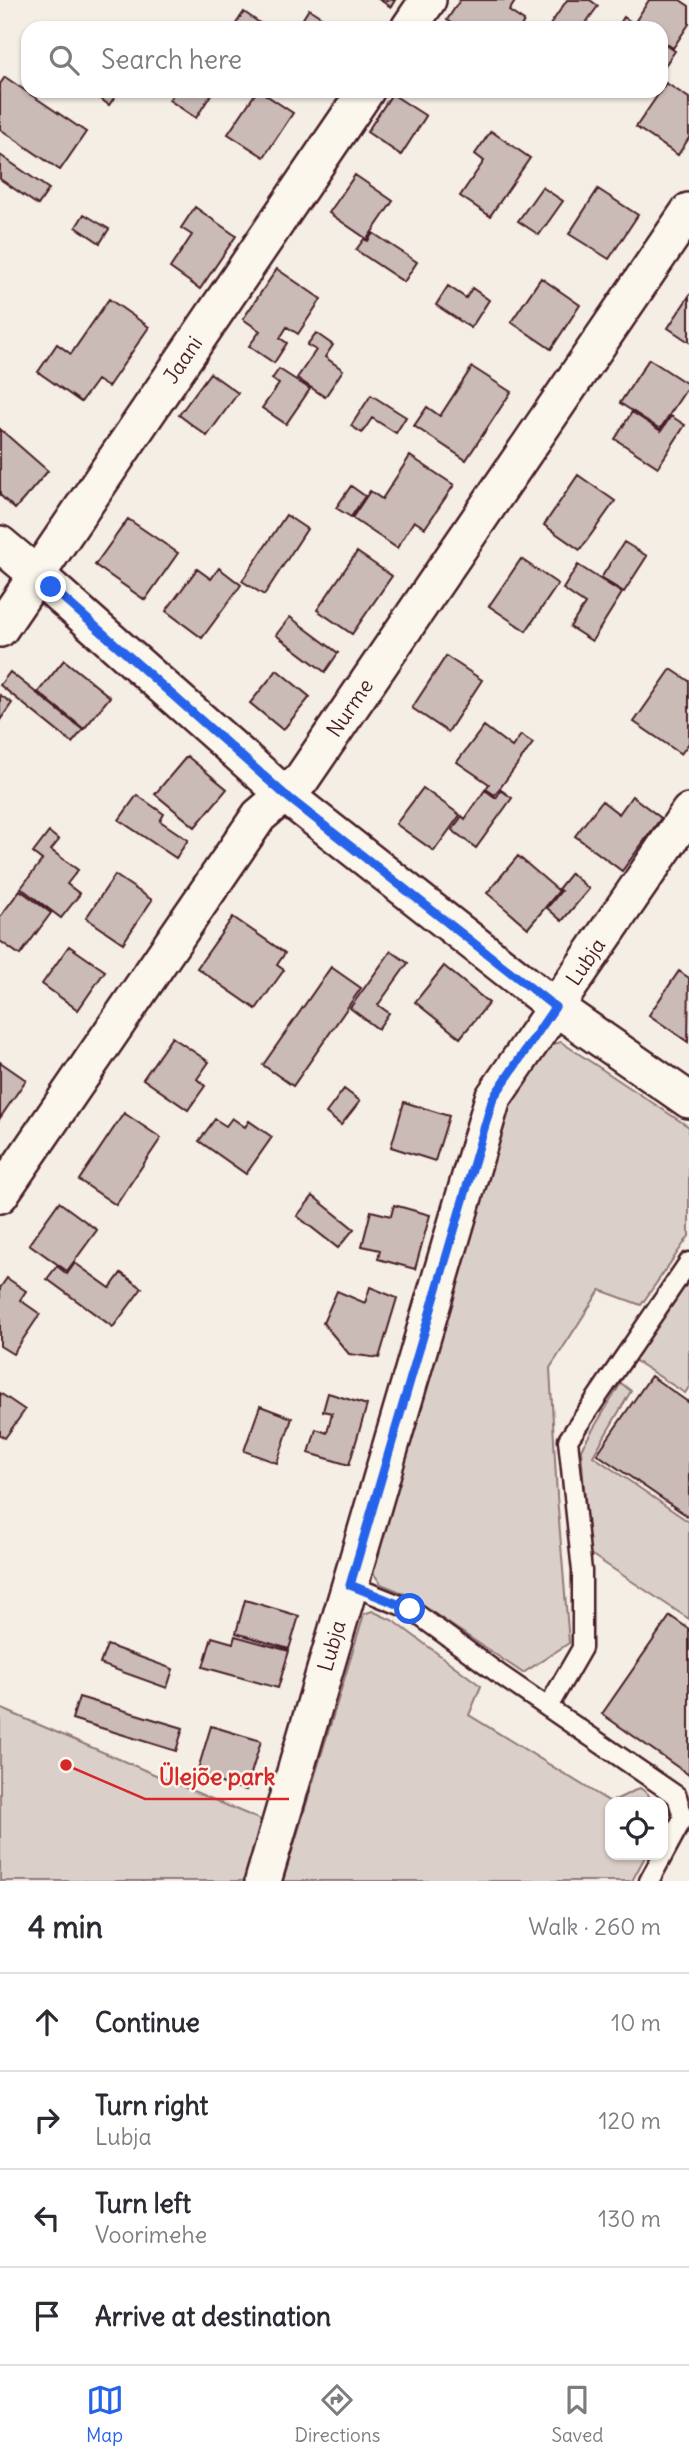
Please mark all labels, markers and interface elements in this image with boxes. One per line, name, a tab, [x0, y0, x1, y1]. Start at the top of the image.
search box	[21, 21, 668, 98]
icon: search	[45, 41, 83, 79]
text: Search here	[101, 43, 242, 76]
street label: Jaani	[157, 331, 208, 389]
route end	[35, 571, 66, 602]
street label: Nurme	[320, 673, 379, 742]
street label: Lubja	[560, 933, 611, 991]
route start	[394, 1593, 425, 1624]
street label: Lubja	[311, 1617, 352, 1674]
callout: Ülejõe park	[145, 1755, 289, 1799]
text: Ülejõe park	[159, 1762, 275, 1791]
map controls	[605, 1797, 668, 1860]
button: locate	[605, 1797, 668, 1860]
text: 4 min	[28, 1908, 103, 1946]
text: Walk · 260 m	[528, 1912, 661, 1941]
icon: ahead	[28, 2003, 66, 2041]
text: Continue	[95, 2006, 200, 2039]
text: 10 m	[611, 2008, 661, 2037]
text: Turn right	[95, 2089, 208, 2122]
icon: right	[28, 2101, 66, 2139]
text: 120 m	[598, 2106, 661, 2135]
text: Lubja	[95, 2122, 152, 2151]
text: Turn left	[95, 2187, 191, 2220]
icon: left	[28, 2199, 66, 2237]
text: 130 m	[598, 2204, 661, 2233]
text: Voorimehe	[95, 2220, 207, 2249]
icon: arrive	[28, 2297, 66, 2335]
text: Arrive at destination	[95, 2300, 331, 2333]
tab: Map	[86, 2381, 124, 2447]
tab: Directions	[295, 2381, 380, 2447]
tab: Saved	[551, 2381, 603, 2447]

